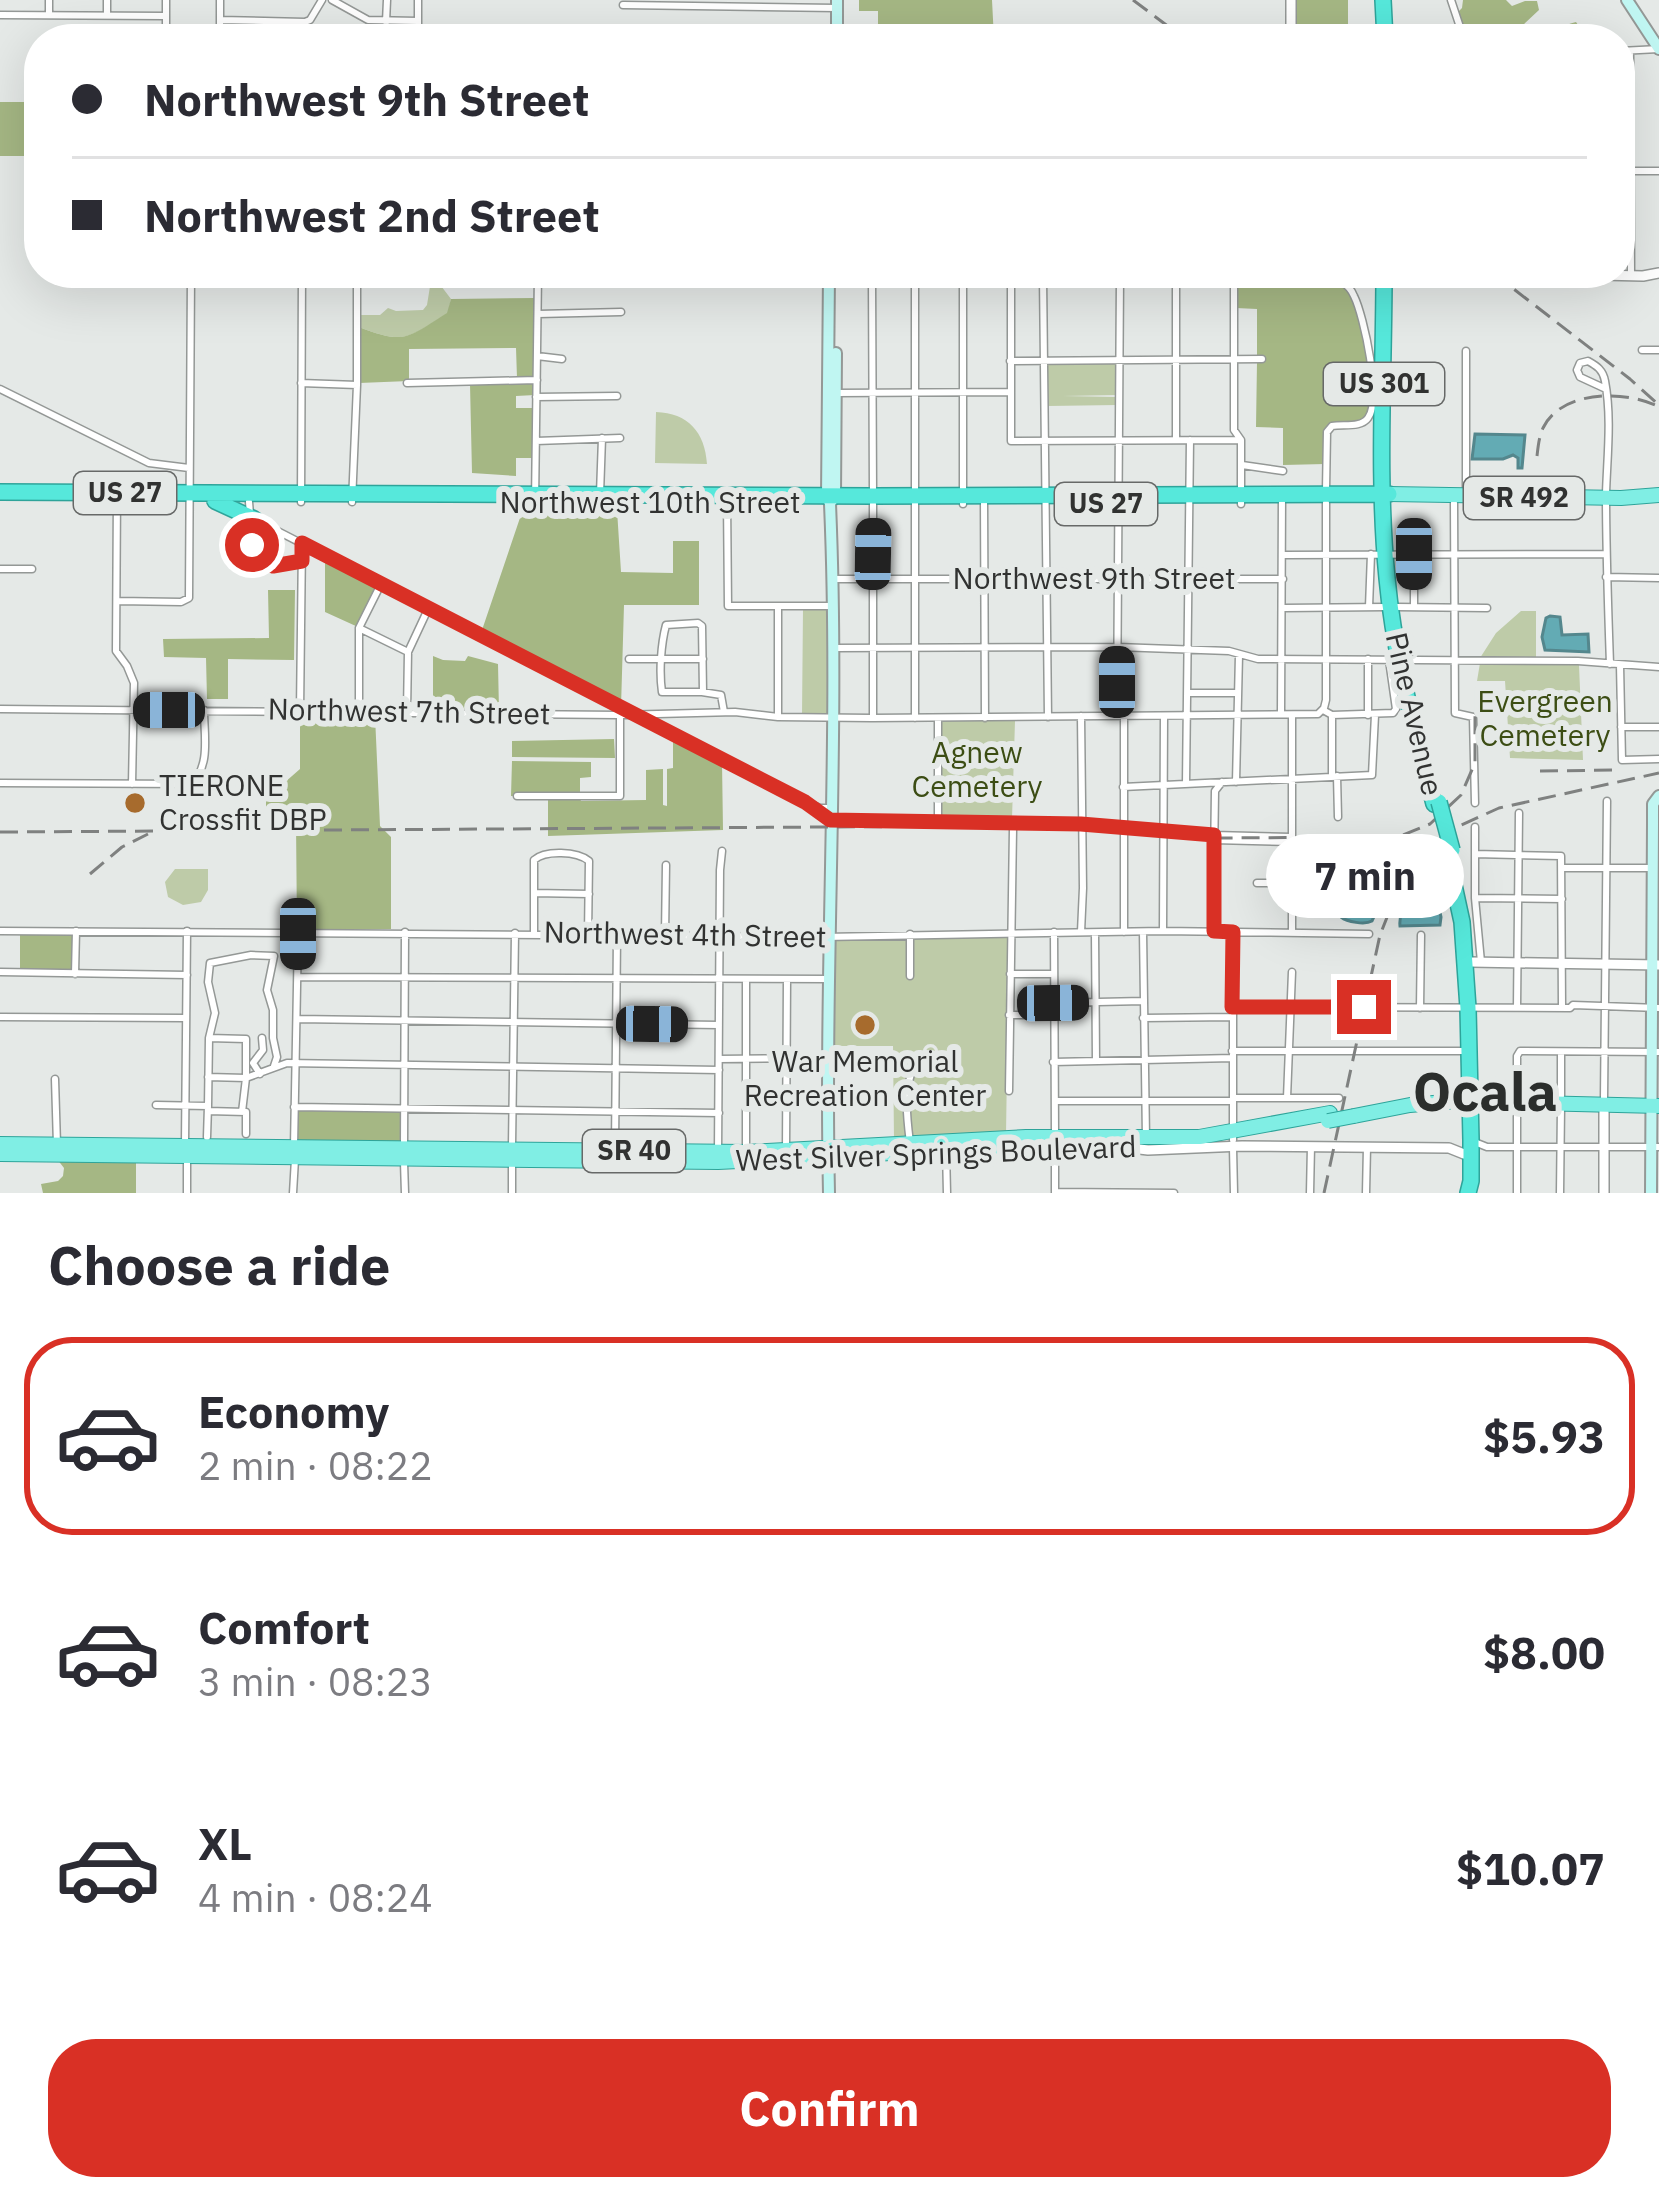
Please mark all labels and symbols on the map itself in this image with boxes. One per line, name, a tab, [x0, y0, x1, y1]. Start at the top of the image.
road number: US 301	[1324, 363, 1444, 405]
road number: US 27	[74, 472, 176, 514]
road number: SR 492	[1464, 477, 1584, 519]
street label: Northwest 10th Street	[500, 482, 800, 521]
road number: US 27	[1055, 483, 1157, 525]
route start	[225, 518, 279, 572]
car	[854, 518, 892, 590]
car	[1396, 518, 1432, 590]
street label: Northwest 9th Street	[953, 558, 1235, 597]
street label: Pine Avenue	[1378, 628, 1453, 799]
car	[1099, 646, 1135, 718]
park label: Evergreen Cemetery	[1477, 681, 1613, 754]
street label: Northwest 7th Street	[267, 689, 551, 732]
car	[133, 692, 205, 728]
park label: Agnew Cemetery	[912, 732, 1042, 805]
place label: TIERONE Crossfit DBP	[159, 765, 327, 838]
marker: TIERONE Crossfit DBP	[122, 790, 148, 816]
callout: 7 min	[1265, 833, 1463, 917]
car	[280, 898, 316, 970]
street label: Northwest 4th Street	[543, 912, 827, 955]
route end	[1337, 980, 1391, 1034]
car	[1017, 984, 1089, 1022]
car	[616, 1005, 688, 1043]
marker: War Memorial Recreation Center	[852, 1012, 878, 1038]
place label: War Memorial Recreation Center	[744, 1041, 986, 1114]
district label: Ocala	[1413, 1056, 1557, 1126]
street label: West Silver Springs Boulevard	[735, 1126, 1137, 1179]
road number: SR 40	[583, 1130, 685, 1172]

